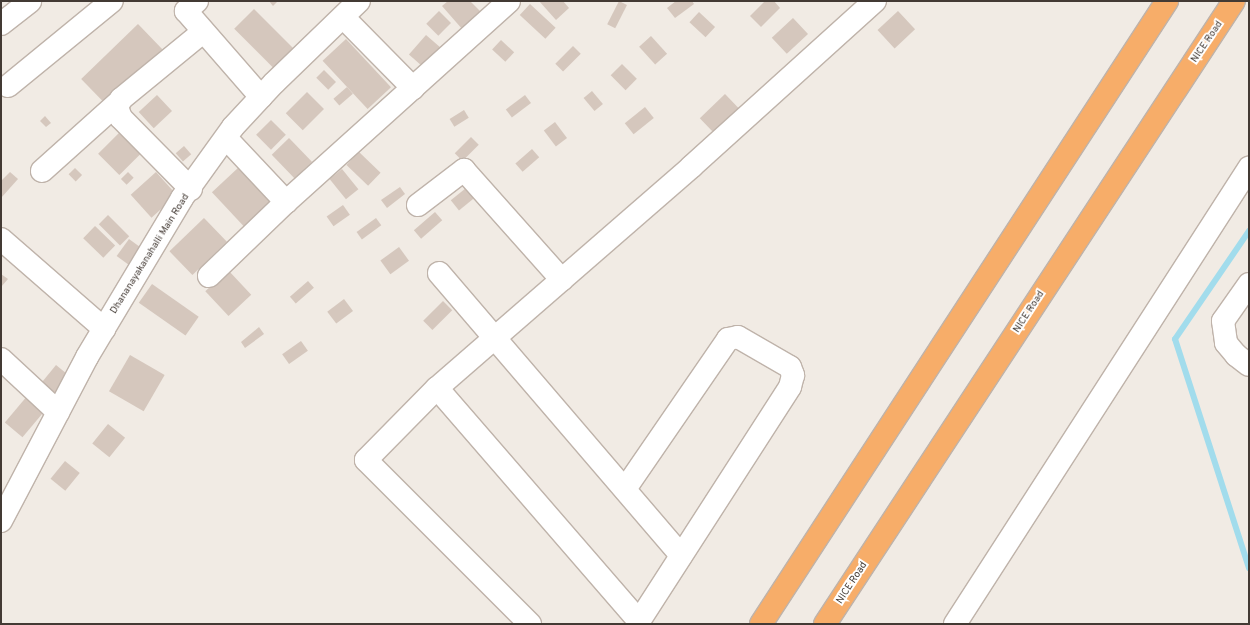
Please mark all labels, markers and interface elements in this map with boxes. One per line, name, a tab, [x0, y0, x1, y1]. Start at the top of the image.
street label: NICE Road	[1189, 19, 1225, 65]
street label: Dhananayakanahalli Main Road	[108, 192, 192, 316]
street label: NICE Road	[1011, 289, 1047, 335]
street label: NICE Road	[834, 560, 870, 606]

